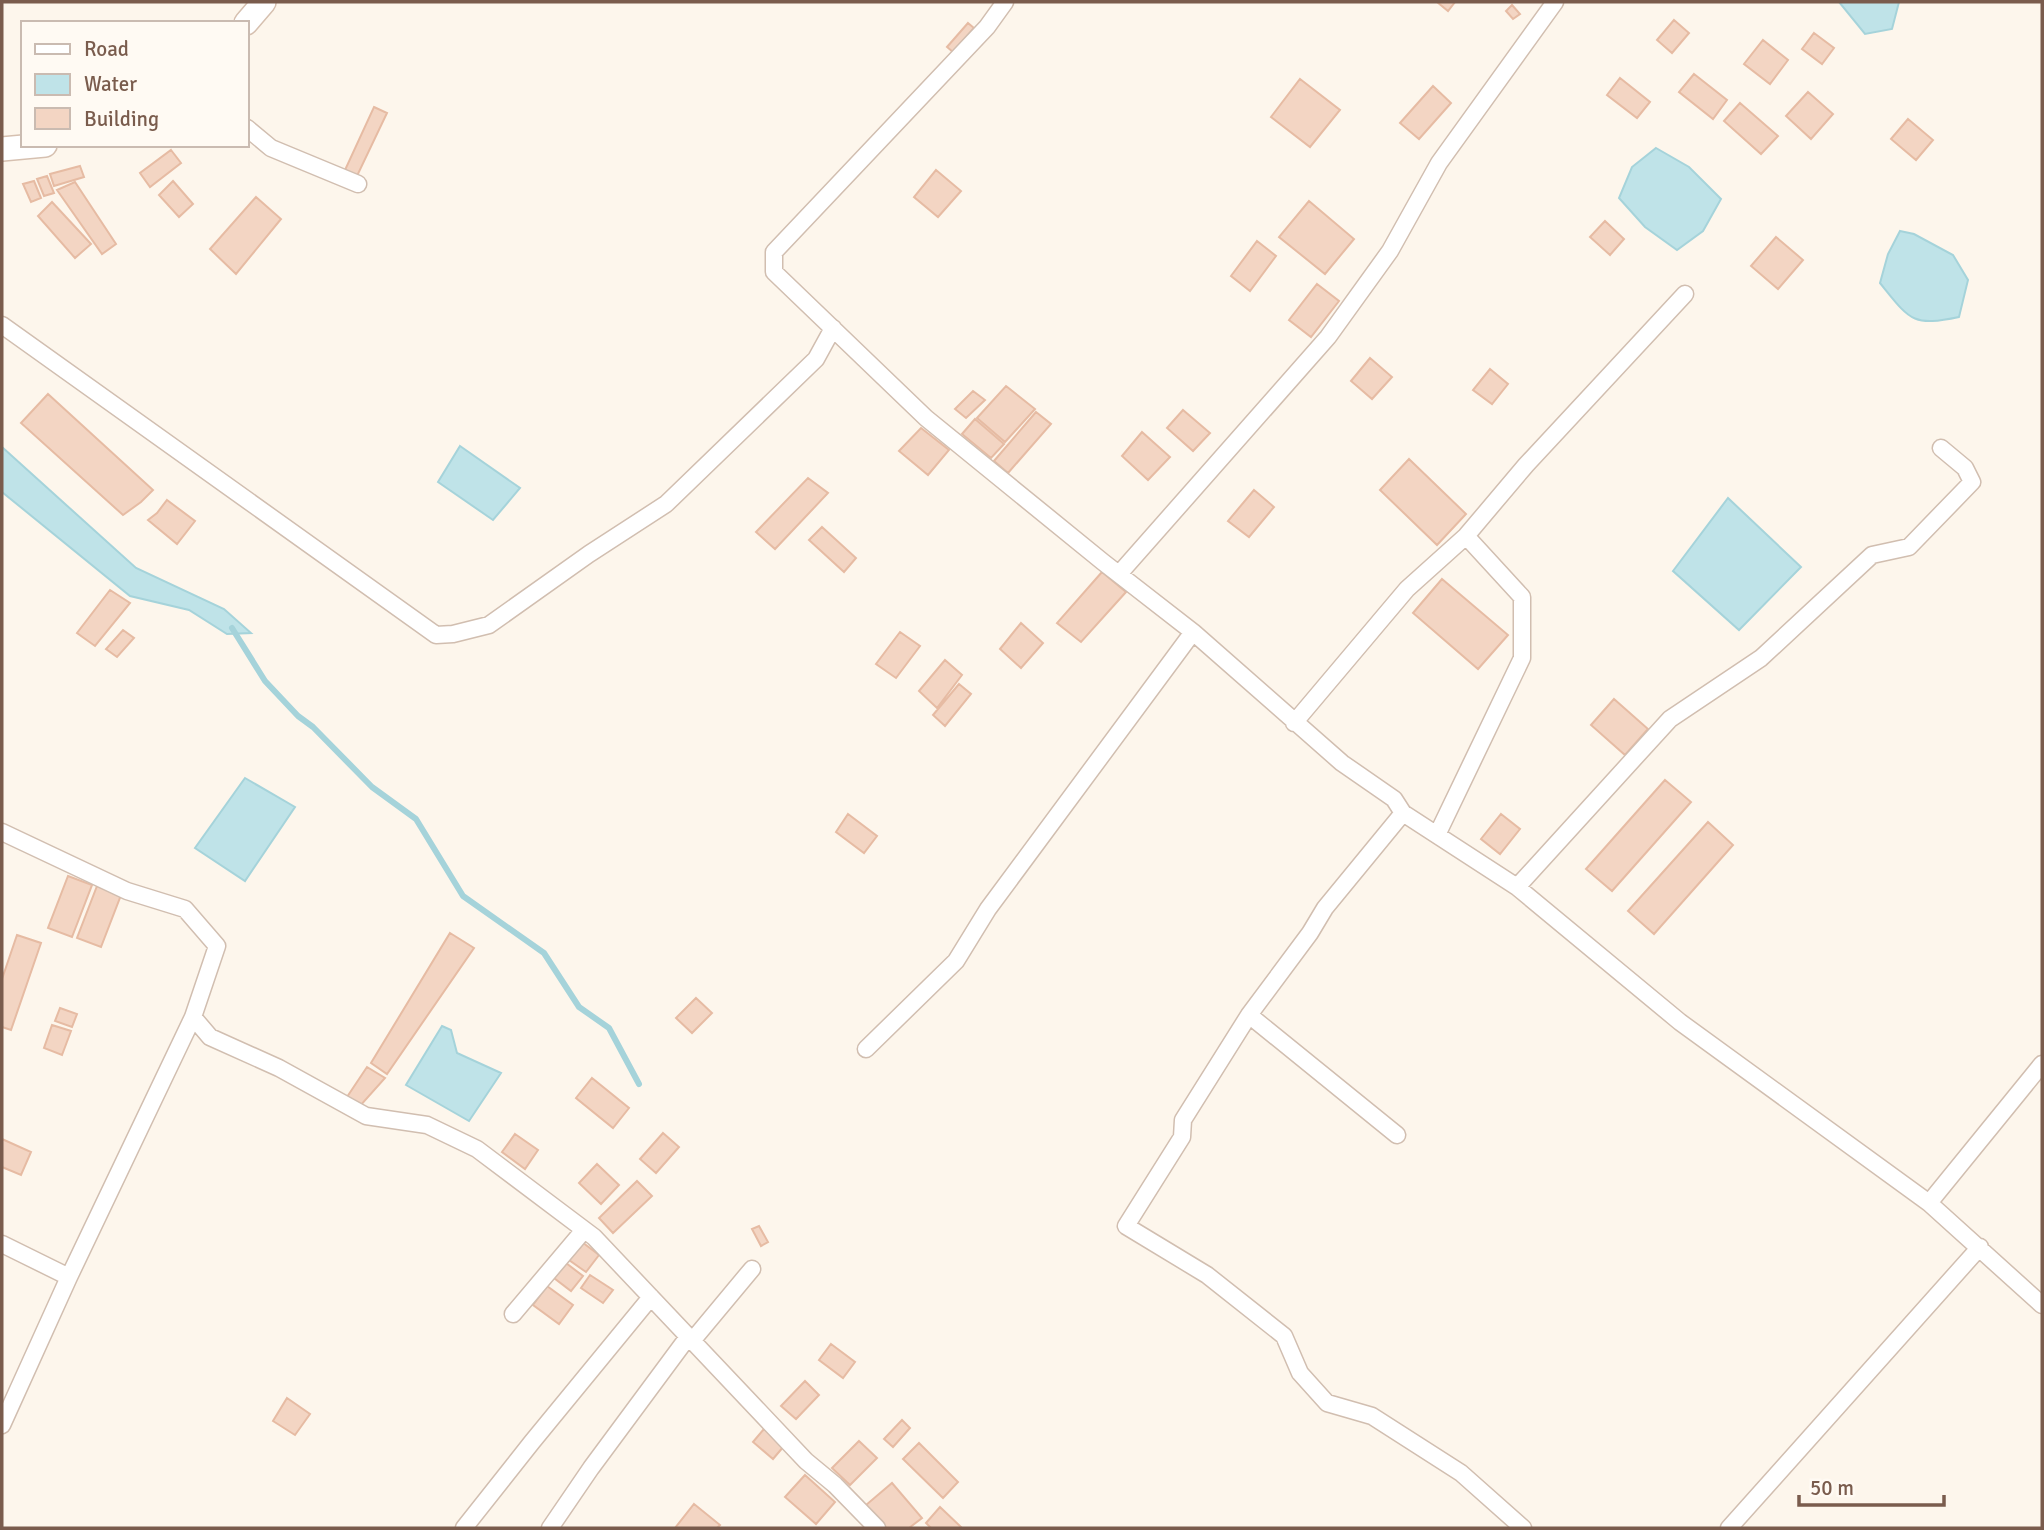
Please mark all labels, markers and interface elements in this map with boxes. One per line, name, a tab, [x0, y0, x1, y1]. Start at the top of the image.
legend	[21, 21, 248, 147]
text: Road	[84, 36, 129, 62]
text: Water	[84, 71, 137, 97]
text: Building	[84, 106, 159, 132]
scale bar	[1799, 1464, 1944, 1508]
text: 50 m	[1810, 1475, 1854, 1501]

